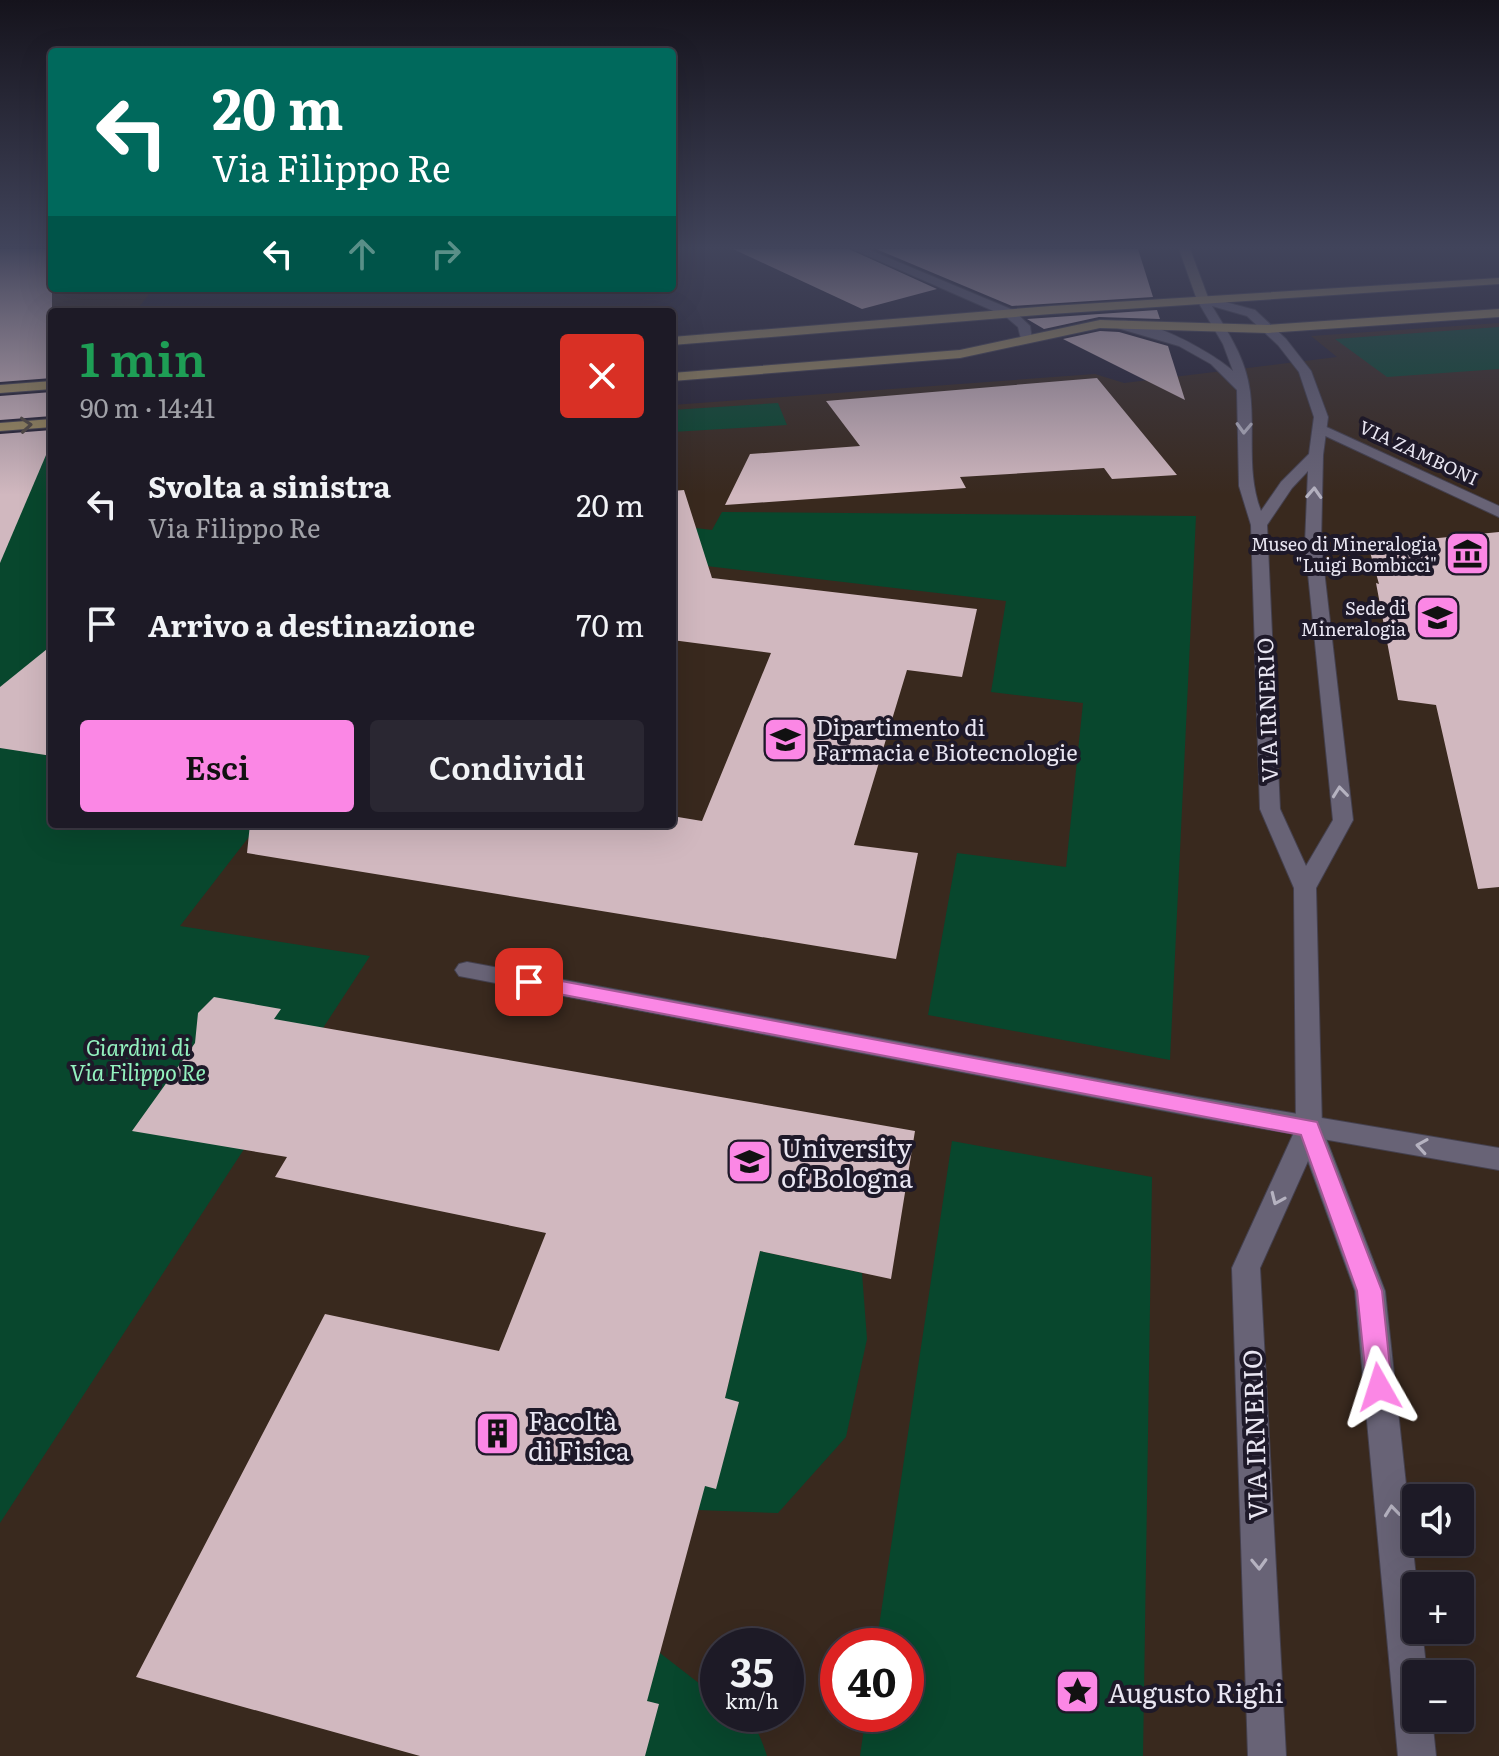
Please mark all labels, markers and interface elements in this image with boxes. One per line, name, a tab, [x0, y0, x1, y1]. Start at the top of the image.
text: 20 m	[212, 64, 344, 147]
icon: left	[80, 80, 184, 184]
text: Via Filippo Re	[212, 140, 451, 193]
icon: left	[256, 232, 300, 276]
icon: ahead	[340, 232, 384, 276]
icon: right	[424, 232, 468, 276]
text: 1 min	[80, 321, 206, 392]
button: close	[560, 334, 644, 418]
text: 90 m · 14:41	[80, 387, 215, 426]
street label: VIA ZAMBONI	[1355, 413, 1483, 491]
one-way arrow	[20, 417, 33, 434]
one-way arrow	[1235, 422, 1252, 435]
text: Svolta a sinistra	[148, 463, 391, 507]
icon: left	[80, 482, 124, 526]
text: 20 m	[576, 482, 644, 526]
one-way arrow	[1305, 486, 1322, 499]
text: Via Filippo Re	[148, 507, 320, 546]
museum icon: Museo di Mineralogia "Luigi Bombicci"	[1444, 529, 1492, 577]
place label: Museo di Mineralogia "Luigi Bombicci"	[1251, 530, 1437, 578]
school or university icon: Sede di Mineralogia	[1413, 593, 1461, 641]
place label: Sede di Mineralogia	[1301, 594, 1406, 642]
icon: arrive	[80, 602, 124, 646]
text: Arrivo a destinazione	[148, 602, 475, 646]
text: 70 m	[576, 602, 644, 646]
street label: VIA IRNERIO	[1247, 637, 1285, 783]
place label: Dipartimento di Farmacia e Biotecnologie	[816, 710, 1078, 768]
school or university icon: Dipartimento di Farmacia e Biotecnologie	[761, 715, 809, 763]
button: Esci	[80, 720, 354, 812]
button: Condividi	[370, 720, 644, 812]
one-way arrow	[1331, 785, 1348, 798]
pin	[495, 948, 563, 1016]
icon: arrive	[507, 960, 551, 1004]
park label: Giardini di Via Filippo Re	[70, 1030, 206, 1088]
place label: University of Bologna	[781, 1127, 913, 1196]
school or university icon: University of Bologna	[726, 1137, 774, 1185]
one-way arrow	[1415, 1139, 1429, 1156]
one-way arrow	[1271, 1191, 1287, 1205]
position arrow	[1337, 1345, 1421, 1429]
street label: VIA IRNERIO	[1231, 1349, 1275, 1521]
place label: Facoltà di Fisica	[528, 1400, 630, 1469]
building icon: Facoltà di Fisica	[473, 1410, 521, 1458]
map controls	[1402, 1484, 1474, 1732]
button: sound	[1402, 1484, 1474, 1556]
one-way arrow	[1384, 1504, 1401, 1517]
one-way arrow	[1250, 1558, 1267, 1571]
button: +	[1402, 1572, 1474, 1644]
speed limit sign: 40	[820, 1628, 924, 1732]
text: 35	[730, 1640, 774, 1699]
button: −	[1402, 1660, 1474, 1732]
place icon: Augusto Righi	[1053, 1667, 1101, 1715]
place label: Augusto Righi	[1108, 1672, 1284, 1711]
text: km/h	[725, 1685, 779, 1715]

